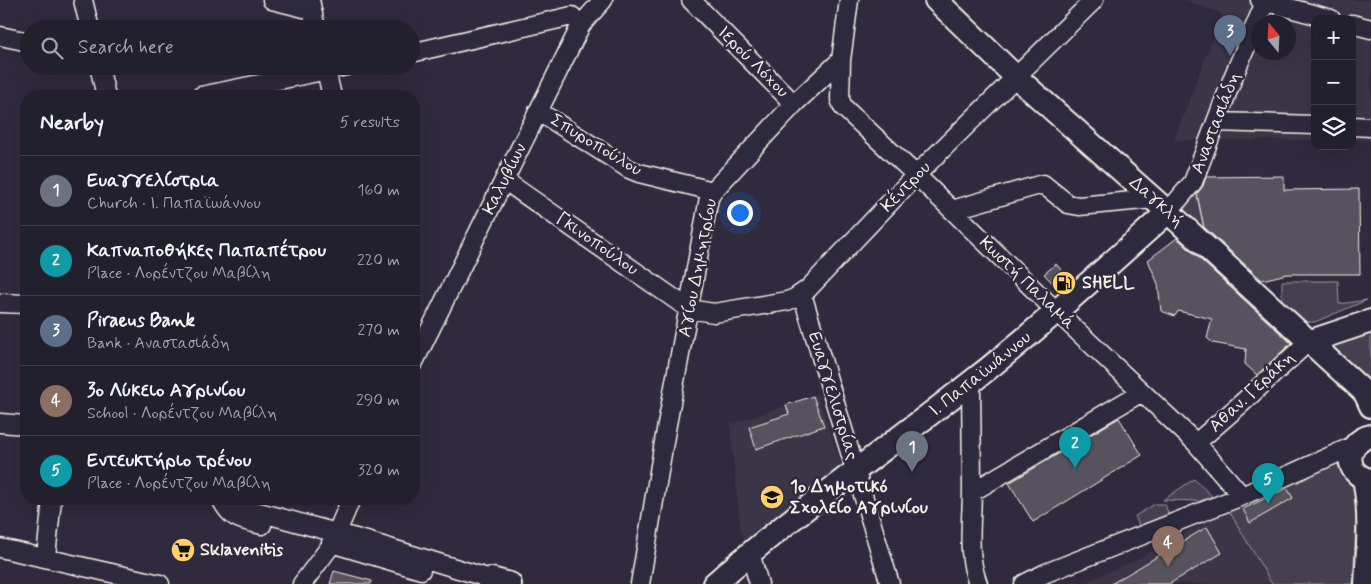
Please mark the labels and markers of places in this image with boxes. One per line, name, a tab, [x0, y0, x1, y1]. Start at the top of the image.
pin: 3	[1214, 15, 1246, 56]
fuel station icon: SHELL	[1051, 270, 1077, 296]
place label: SHELL	[1082, 271, 1135, 295]
pin: 2	[1059, 427, 1091, 468]
pin: 1	[896, 431, 928, 472]
pin: 5	[1252, 463, 1284, 504]
place label: 1ο Δημοτικό Σχολείο Αγρινίου	[790, 475, 928, 520]
school or university icon: 1ο Δημοτικό Σχολείο Αγρινίου	[759, 484, 785, 510]
pin: 4	[1152, 526, 1184, 567]
supermarket icon: Sklavenitis	[170, 537, 196, 563]
place label: Sklavenitis	[200, 538, 283, 562]

